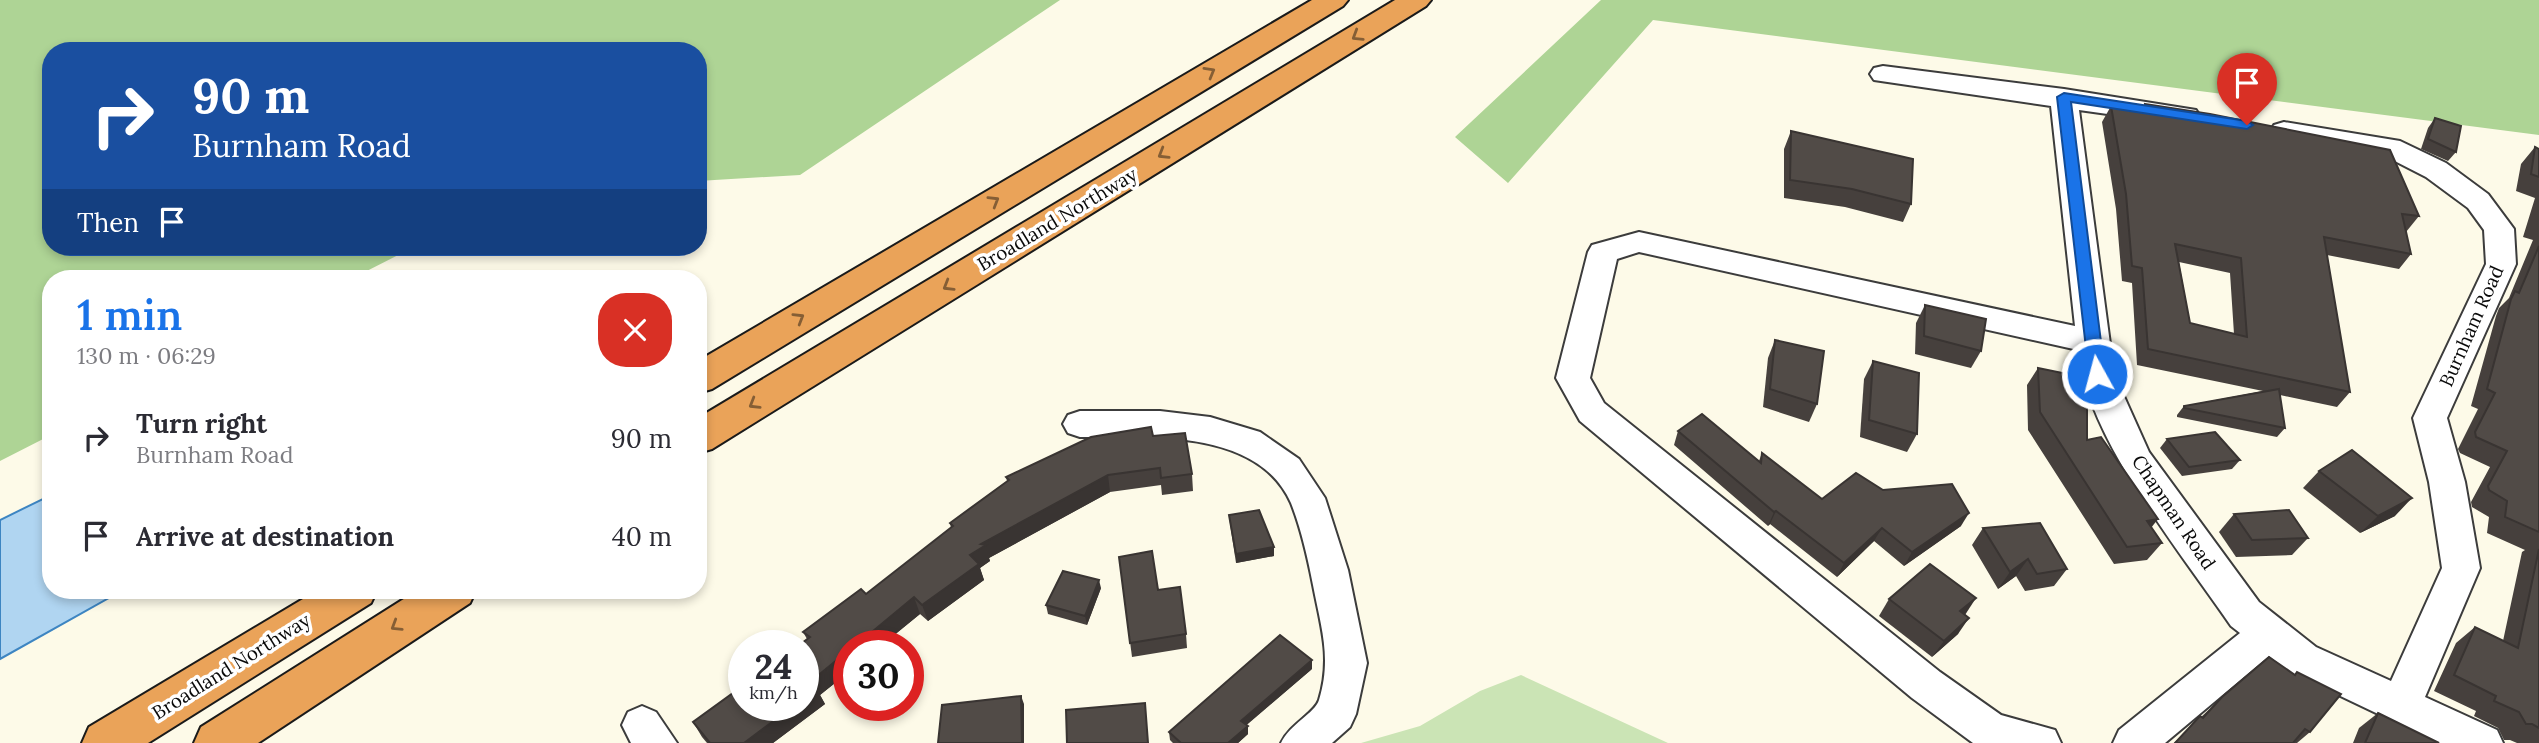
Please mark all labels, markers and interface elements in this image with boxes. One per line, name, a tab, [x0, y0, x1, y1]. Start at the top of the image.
one-way arrow	[1352, 27, 1365, 40]
pin	[2217, 53, 2277, 125]
text: 90 m	[192, 64, 309, 126]
icon: arrive	[2228, 64, 2266, 102]
one-way arrow	[1203, 67, 1215, 80]
icon: right	[77, 70, 168, 161]
text: Burnham Road	[192, 125, 411, 166]
one-way arrow	[1158, 146, 1171, 159]
street label: Broadland Northway	[973, 162, 1141, 276]
one-way arrow	[986, 196, 999, 209]
icon: arrive	[153, 203, 191, 241]
text: Then	[77, 206, 139, 239]
street label: Burnham Road	[2434, 262, 2508, 390]
one-way arrow	[943, 277, 956, 290]
text: 1 min	[77, 288, 182, 342]
button: close	[598, 293, 672, 367]
one-way arrow	[791, 314, 804, 327]
position arrow	[2060, 337, 2134, 411]
text: 130 m · 06:29	[77, 341, 216, 370]
one-way arrow	[748, 396, 761, 409]
text: Turn right	[136, 407, 267, 440]
icon: right	[77, 419, 115, 457]
text: 90 m	[611, 422, 672, 455]
text: Burnham Road	[136, 440, 293, 469]
street label: Chapman Road	[2127, 450, 2221, 574]
icon: arrive	[77, 517, 115, 555]
text: Arrive at destination	[136, 520, 394, 553]
text: 40 m	[612, 520, 672, 553]
street label: Broadland Northway	[147, 608, 315, 724]
one-way arrow	[391, 618, 404, 631]
speed limit sign: 30	[833, 630, 924, 721]
text: 24	[755, 644, 792, 689]
text: km/h	[749, 681, 798, 704]

